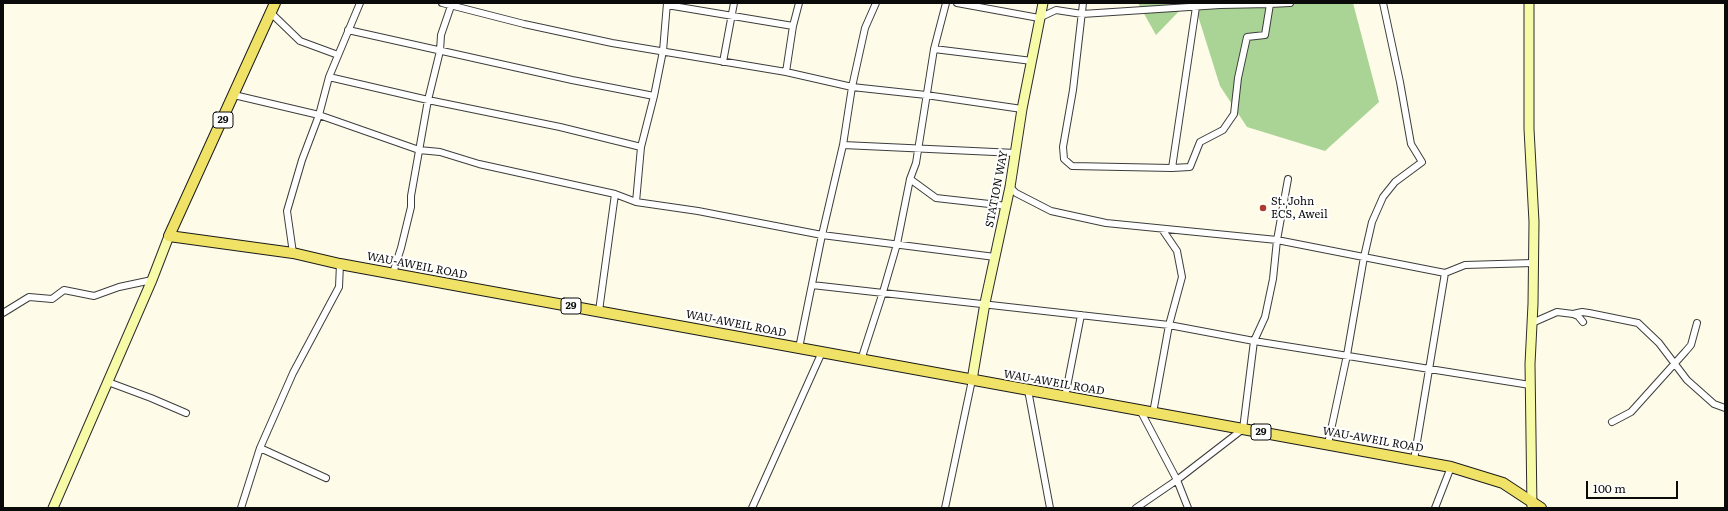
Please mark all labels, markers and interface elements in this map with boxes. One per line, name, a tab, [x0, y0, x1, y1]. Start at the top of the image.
road number: 29	[213, 112, 233, 128]
street label: STATION WAY	[983, 149, 1011, 229]
place label: St. John ECS, Aweil	[1271, 195, 1328, 221]
marker: St. John ECS, Aweil	[1258, 203, 1268, 213]
street label: WAU-AWEIL ROAD	[365, 250, 469, 282]
road number: 29	[561, 298, 581, 314]
street label: WAU-AWEIL ROAD	[684, 308, 788, 340]
street label: WAU-AWEIL ROAD	[1002, 368, 1106, 398]
road number: 29	[1251, 424, 1271, 440]
street label: WAU-AWEIL ROAD	[1321, 425, 1425, 455]
scale bar	[1588, 473, 1680, 499]
text: 100 m	[1593, 479, 1626, 497]

